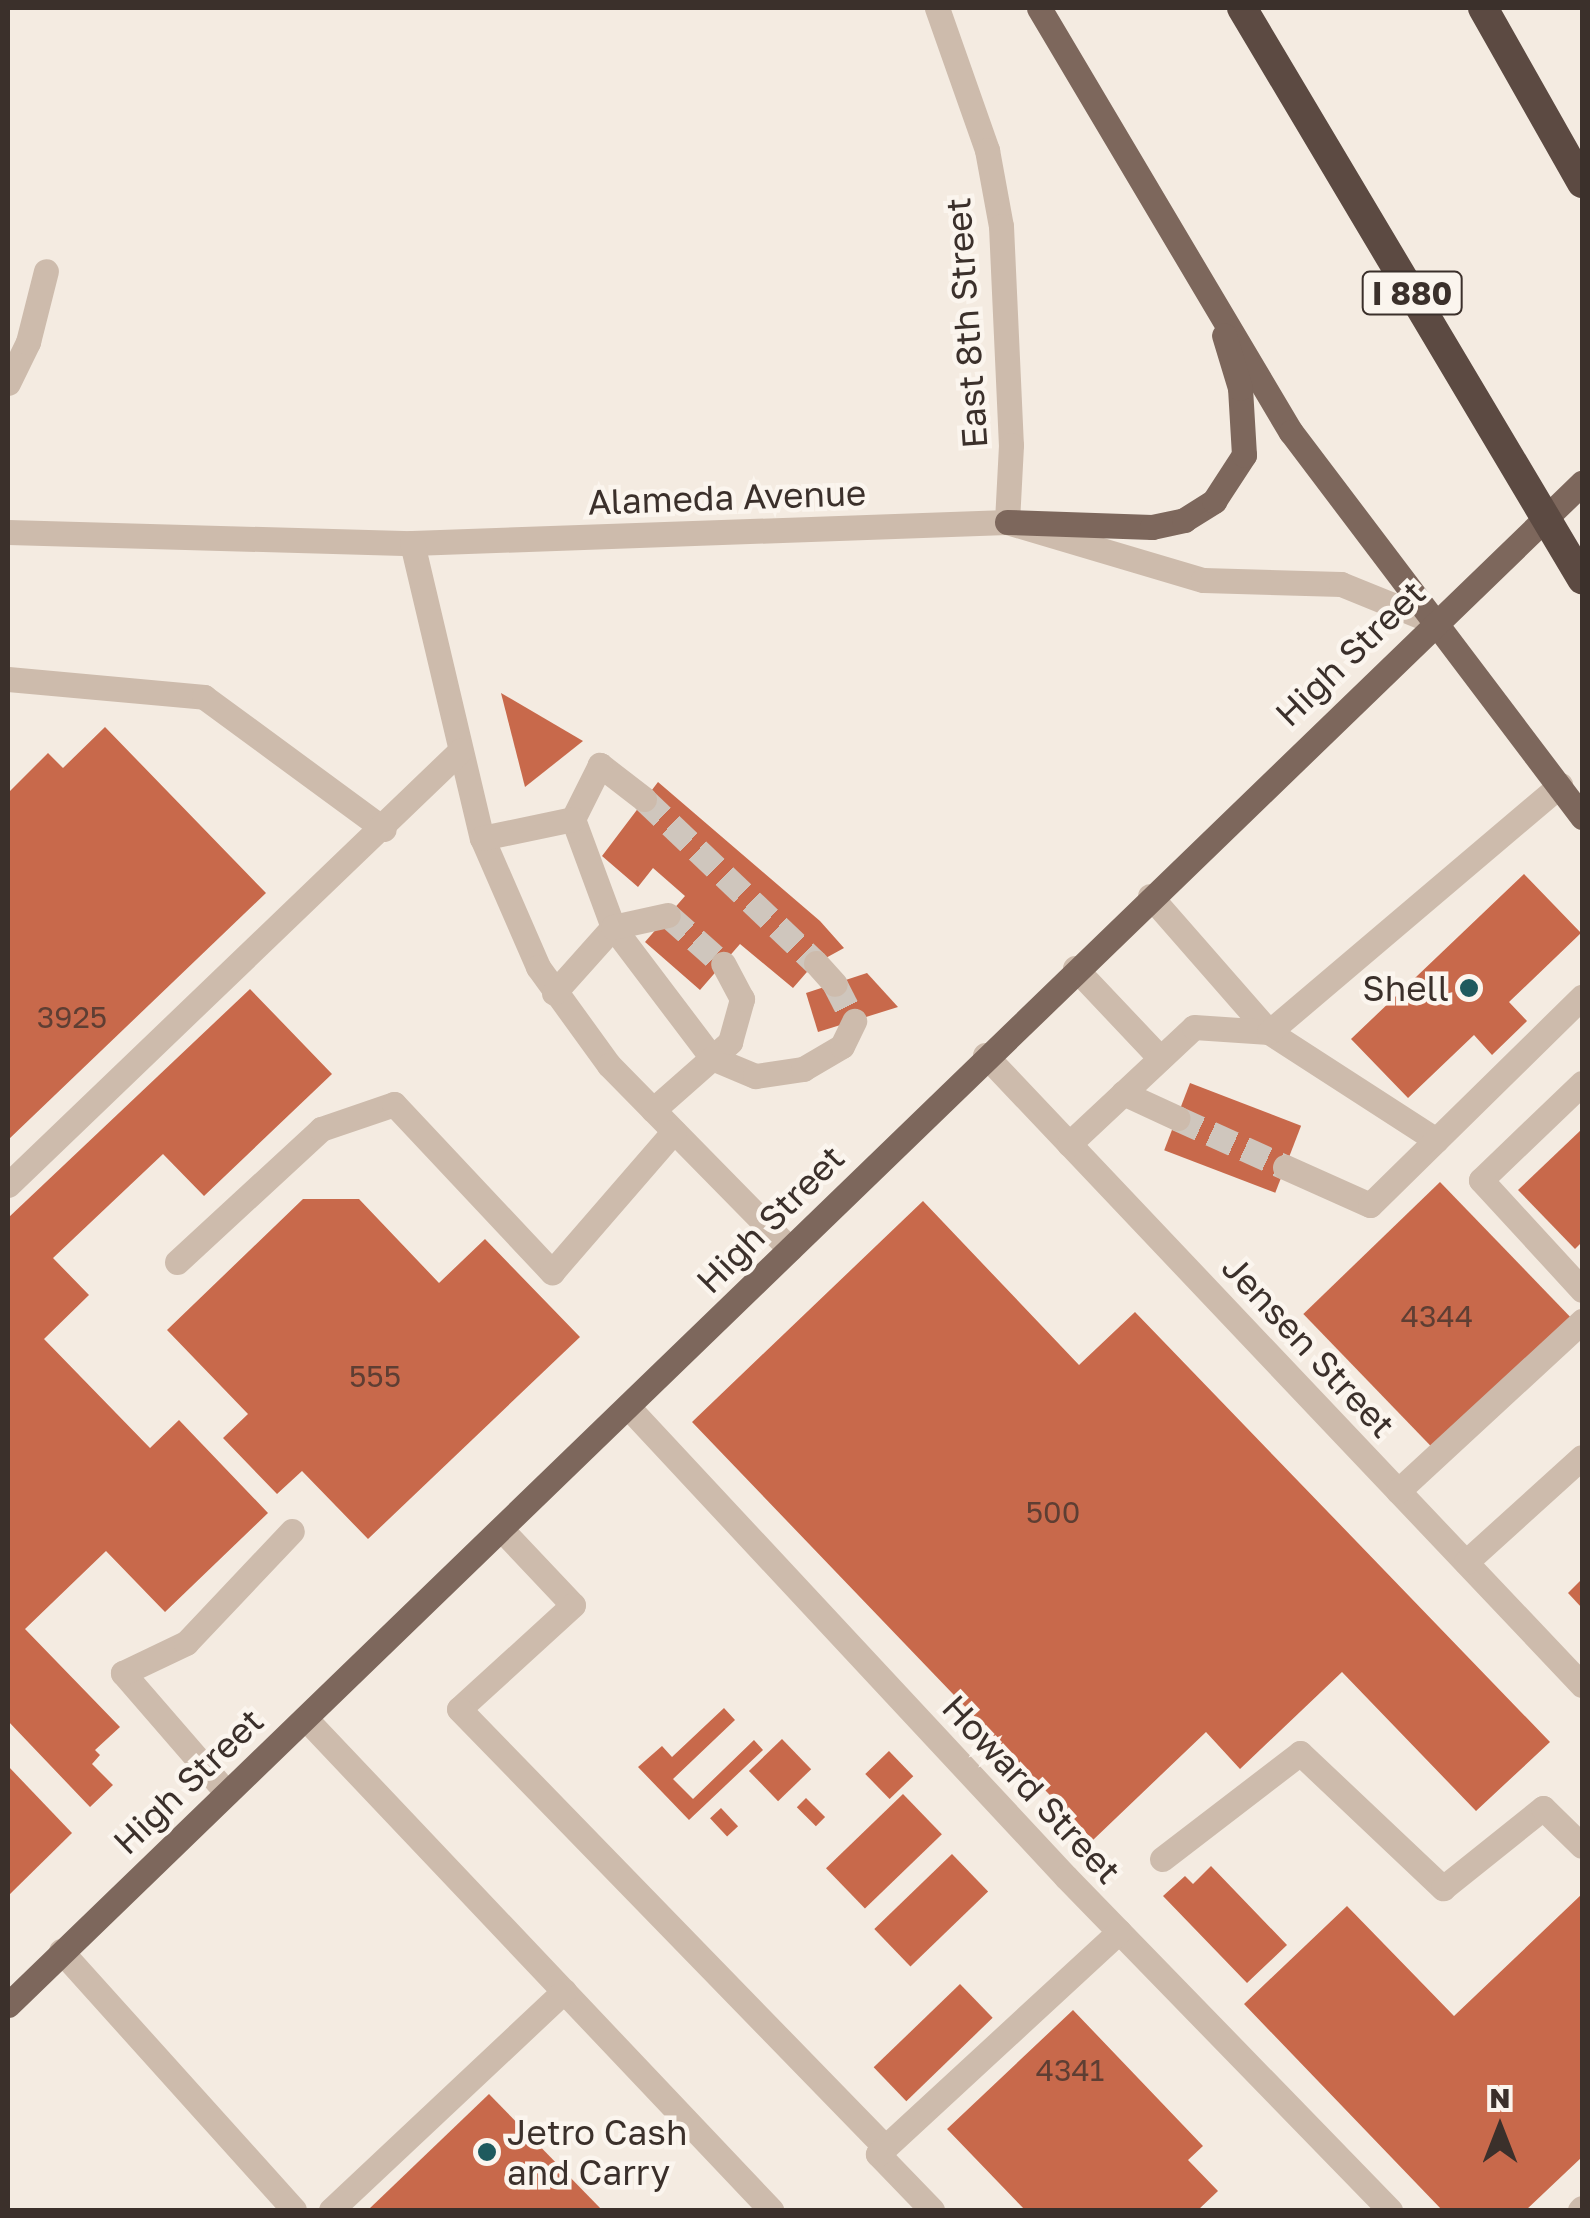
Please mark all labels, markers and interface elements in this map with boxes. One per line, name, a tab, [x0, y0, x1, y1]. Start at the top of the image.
street label: East 8th Street	[936, 196, 996, 450]
road number: I 880	[1360, 266, 1464, 320]
street label: Alameda Avenue	[587, 471, 867, 523]
street label: High Street	[1267, 571, 1433, 735]
place label: Shell	[1362, 967, 1449, 1009]
marker: Shell	[1458, 977, 1480, 999]
house number: 3925	[37, 999, 107, 1035]
street label: High Street	[687, 1136, 853, 1302]
street label: Jensen Street	[1214, 1246, 1404, 1446]
house number: 4344	[1401, 1298, 1473, 1334]
house number: 555	[349, 1358, 401, 1394]
house number: 500	[1026, 1494, 1080, 1530]
street label: Howard Street	[934, 1686, 1130, 1892]
street label: High Street	[105, 1699, 271, 1863]
house number: 4341	[1036, 2052, 1104, 2088]
north arrow	[1450, 2078, 1550, 2178]
text: N	[1489, 2081, 1511, 2114]
place label: Jetro Cash and Carry	[507, 2111, 687, 2193]
marker: Jetro Cash and Carry	[476, 2141, 498, 2163]

